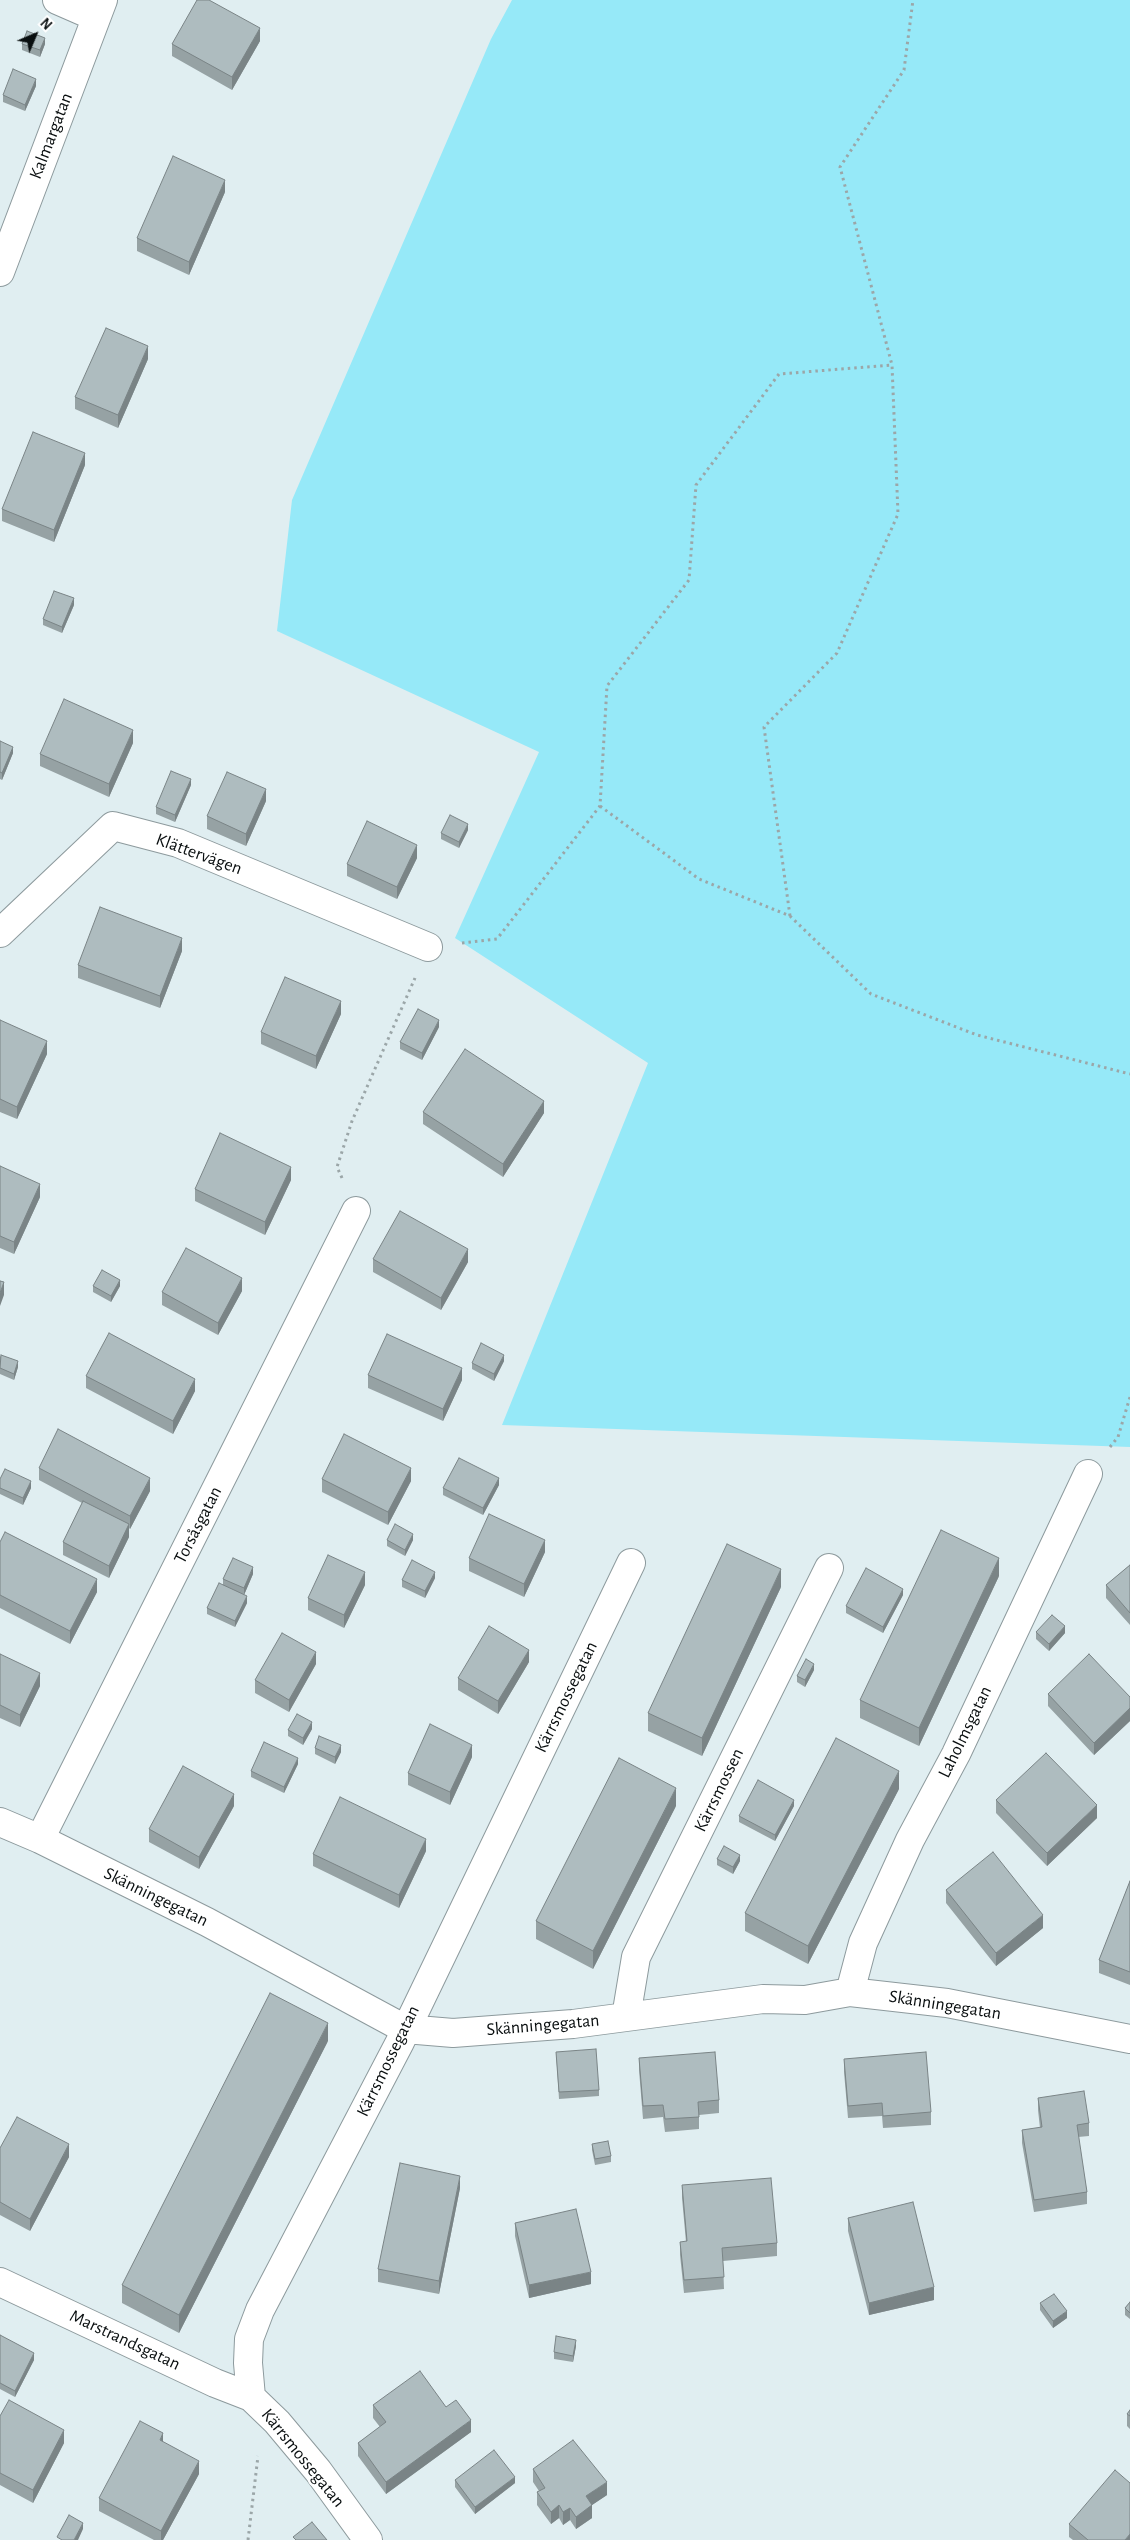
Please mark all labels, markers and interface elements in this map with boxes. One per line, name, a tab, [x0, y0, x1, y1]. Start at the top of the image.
north arrow	[10, 10, 60, 60]
text: N	[37, 16, 54, 33]
street label: Kalmargatan	[25, 90, 77, 182]
street label: Klättervägen	[153, 828, 245, 880]
street label: Torsåsgatan	[169, 1483, 227, 1567]
street label: Kärrsmossegatan	[530, 1638, 602, 1756]
street label: Laholmsgatan	[933, 1683, 997, 1781]
street label: Kärrsmossen	[690, 1745, 748, 1835]
street label: Skänningegatan	[100, 1862, 212, 1932]
street label: Skänningegatan	[887, 1985, 1003, 2025]
street label: Kärrsmossegatan	[352, 2002, 424, 2120]
street label: Skänningegatan	[486, 2009, 600, 2041]
street label: Marstrandsgatan	[66, 2305, 184, 2375]
street label: Kärrsmossegatan	[257, 2404, 349, 2512]

